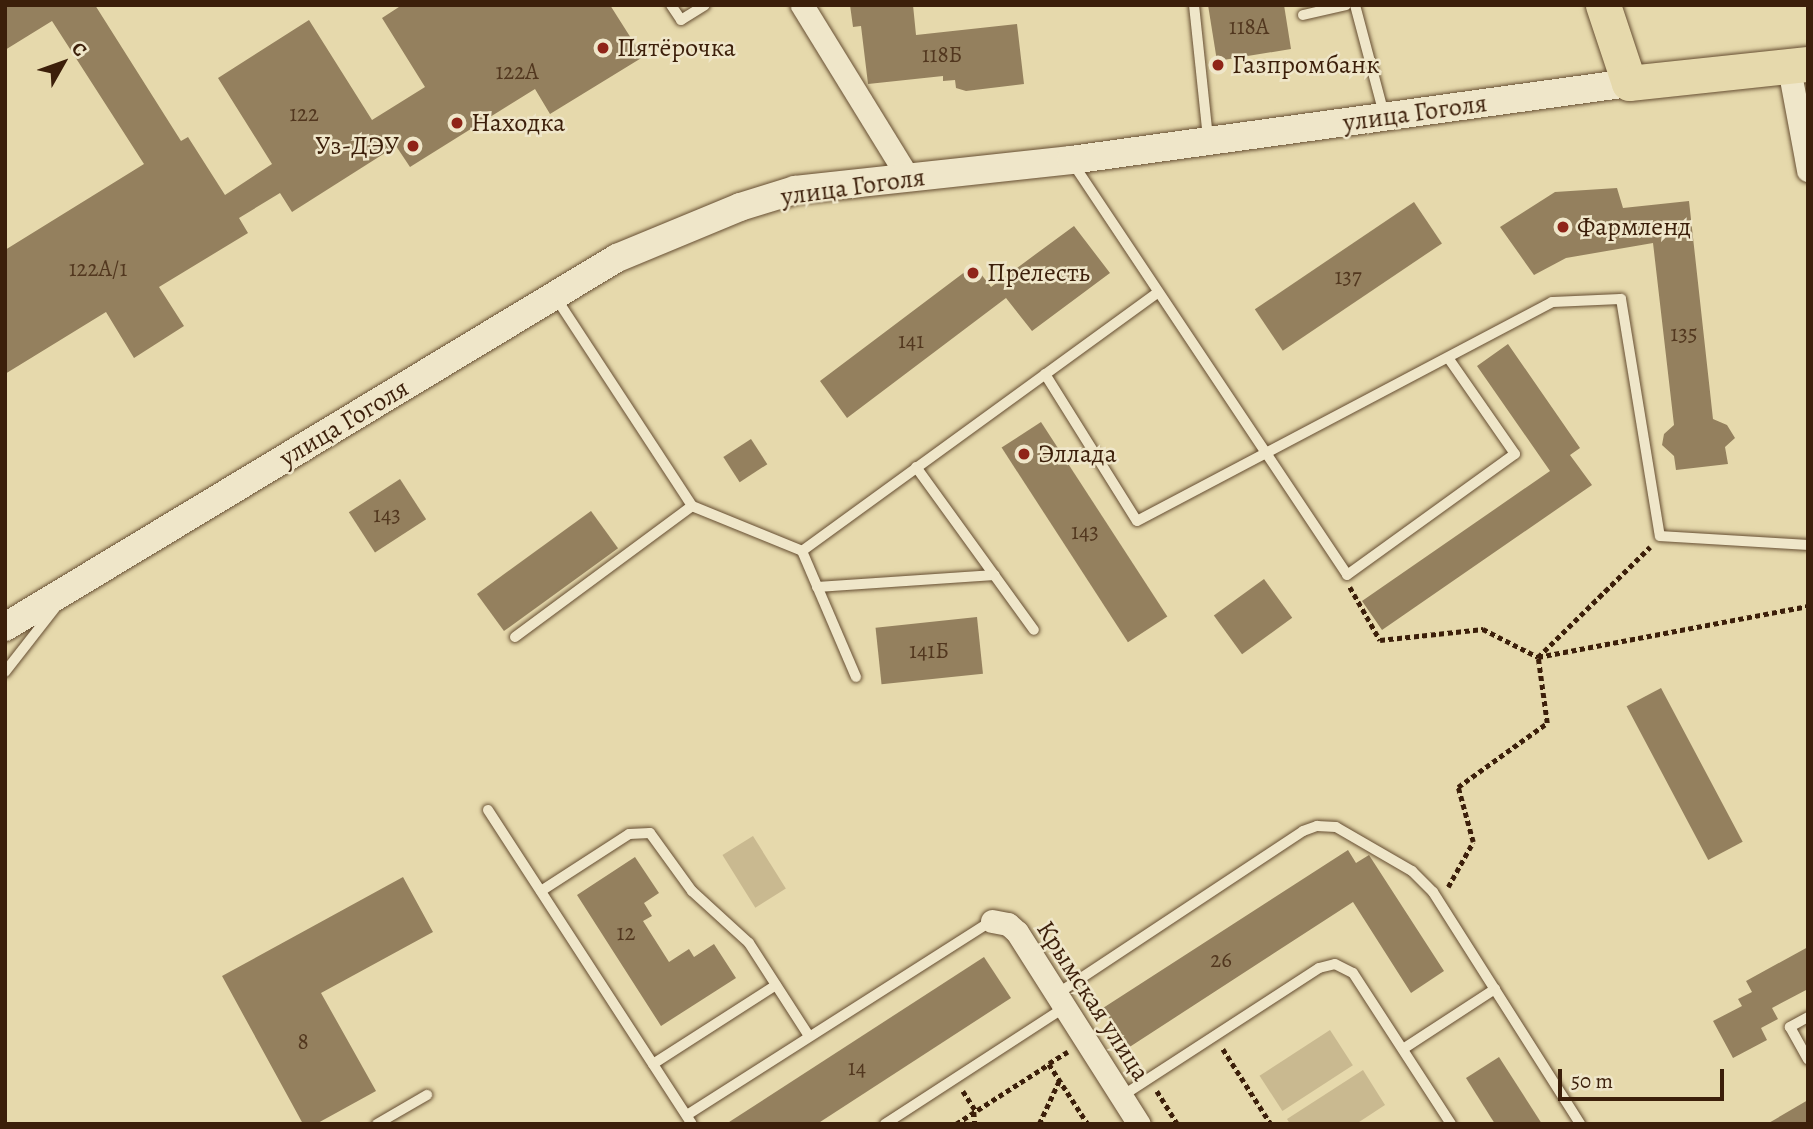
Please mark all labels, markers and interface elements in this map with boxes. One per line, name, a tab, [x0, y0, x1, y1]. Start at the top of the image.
house number: 118А	[1229, 13, 1269, 41]
north arrow	[28, 28, 98, 98]
place label: Пятёрочка	[617, 32, 736, 64]
text: С	[65, 37, 93, 62]
marker: Пятёрочка	[595, 40, 611, 56]
house number: 118Б	[922, 41, 962, 69]
place label: Газпромбанк	[1232, 49, 1380, 81]
marker: Газпромбанк	[1210, 57, 1226, 73]
house number: 122А	[495, 58, 539, 86]
street label: улица Гоголя	[1341, 87, 1489, 139]
house number: 122	[289, 100, 319, 128]
place label: Находка	[471, 107, 565, 139]
marker: Находка	[449, 115, 465, 131]
place label: Уз-ДЭУ	[315, 130, 399, 162]
marker: Уз-ДЭУ	[405, 138, 421, 154]
street label: улица Гоголя	[779, 161, 927, 213]
place label: Фармленд	[1577, 211, 1691, 243]
marker: Фармленд	[1555, 219, 1571, 235]
house number: 122А/1	[69, 255, 127, 283]
place label: Прелесть	[987, 257, 1090, 289]
house number: 137	[1334, 263, 1362, 291]
marker: Прелесть	[965, 265, 981, 281]
house number: 135	[1670, 320, 1698, 348]
house number: 141	[898, 327, 924, 355]
street label: улица Гоголя	[274, 372, 414, 474]
place label: Эллада	[1038, 438, 1117, 470]
marker: Эллада	[1016, 446, 1032, 462]
house number: 143	[373, 501, 401, 529]
house number: 143	[1071, 518, 1099, 546]
house number: 141Б	[909, 637, 949, 665]
street label: Крымская улица	[1030, 915, 1156, 1087]
house number: 12	[617, 919, 635, 947]
house number: 26	[1210, 946, 1232, 974]
house number: 8	[297, 1028, 309, 1056]
house number: 14	[848, 1054, 866, 1082]
scale bar	[1561, 1056, 1727, 1100]
text: 50 m	[1571, 1067, 1613, 1095]

